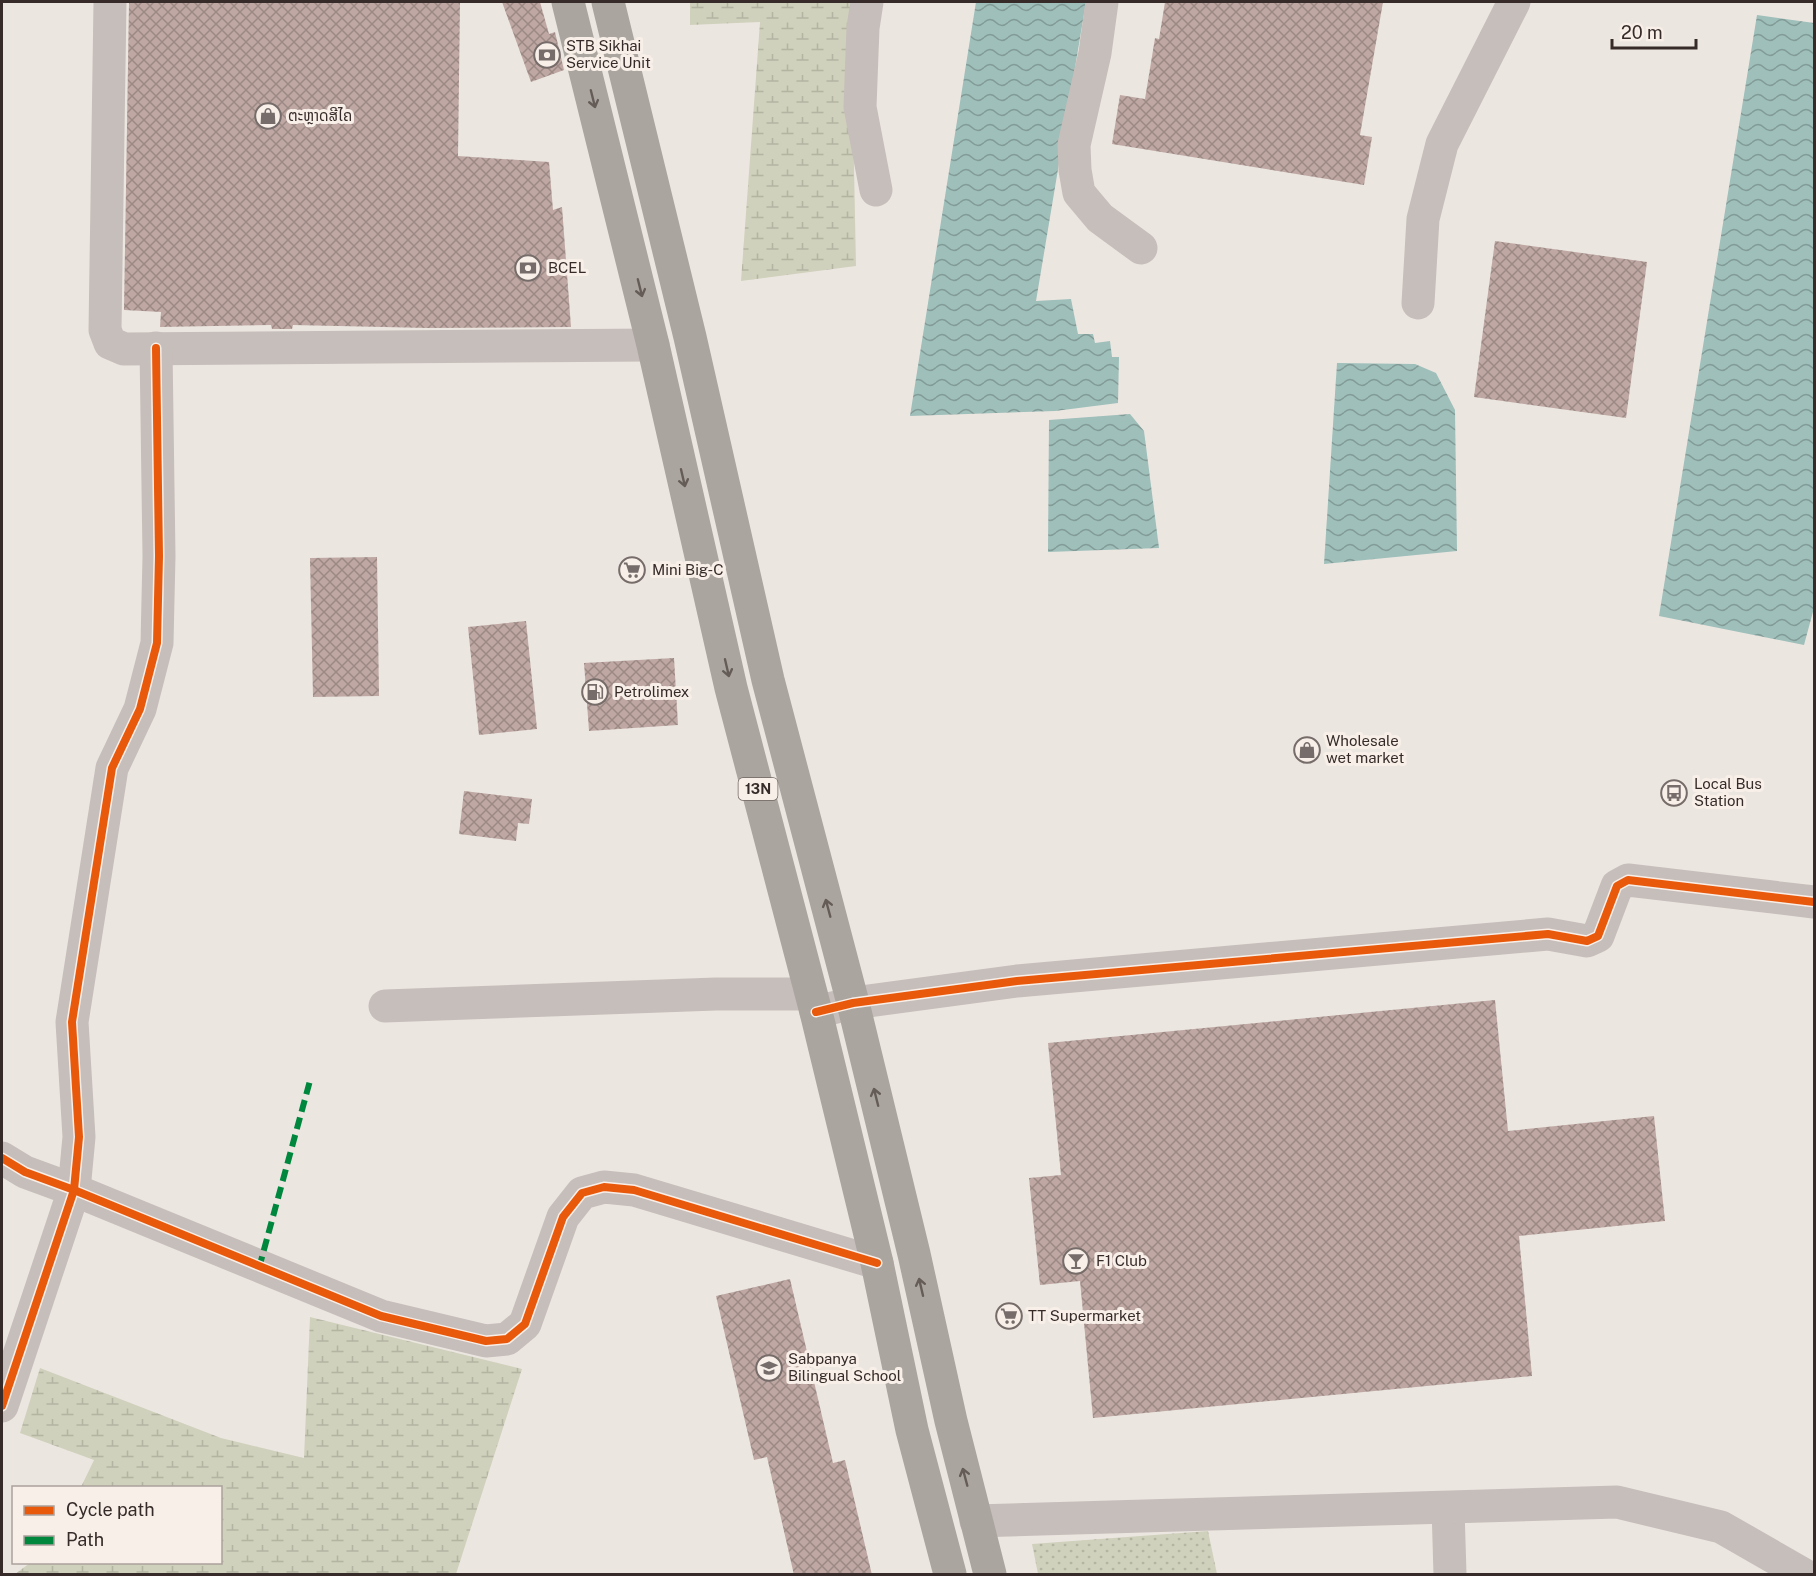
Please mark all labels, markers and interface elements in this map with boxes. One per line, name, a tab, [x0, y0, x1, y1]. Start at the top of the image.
scale bar	[1612, 12, 1696, 50]
text: 20 m	[1621, 22, 1663, 43]
place label: STB Sikhai Service Unit	[566, 37, 651, 71]
bank icon: STB Sikhai Service Unit	[532, 40, 562, 70]
one-way arrow	[588, 89, 599, 108]
shop icon: ຕະຫຼາດສີໄຄ	[253, 101, 283, 131]
place label: ຕະຫຼາດສີໄຄ	[288, 107, 352, 125]
bank icon: BCEL	[513, 253, 543, 283]
place label: BCEL	[548, 259, 586, 276]
one-way arrow	[634, 279, 646, 298]
one-way arrow	[678, 469, 690, 488]
supermarket icon: Mini Big-C	[617, 555, 647, 585]
place label: Mini Big-C	[652, 561, 724, 578]
one-way arrow	[721, 659, 733, 678]
fuel station icon: Petrolimex	[580, 677, 610, 707]
place label: Petrolimex	[614, 683, 689, 700]
place label: Wholesale wet market	[1326, 732, 1405, 766]
shop icon: Wholesale wet market	[1292, 735, 1322, 765]
place label: Local Bus Station	[1694, 775, 1762, 809]
road number: 13N	[738, 778, 777, 800]
bus stop icon: Local Bus Station	[1659, 778, 1689, 808]
one-way arrow	[822, 899, 834, 918]
one-way arrow	[869, 1088, 881, 1107]
bar icon: F1 Club	[1061, 1246, 1091, 1276]
place label: F1 Club	[1096, 1252, 1147, 1269]
one-way arrow	[915, 1278, 926, 1297]
supermarket icon: TT Supermarket	[994, 1301, 1024, 1331]
place label: TT Supermarket	[1028, 1307, 1141, 1324]
place label: Sabpanya Bilingual School	[788, 1350, 901, 1384]
school or university icon: Sabpanya Bilingual School	[754, 1353, 784, 1383]
one-way arrow	[958, 1468, 970, 1487]
legend	[12, 1486, 222, 1564]
text: Cycle path	[66, 1499, 155, 1520]
text: Path	[66, 1529, 104, 1550]

